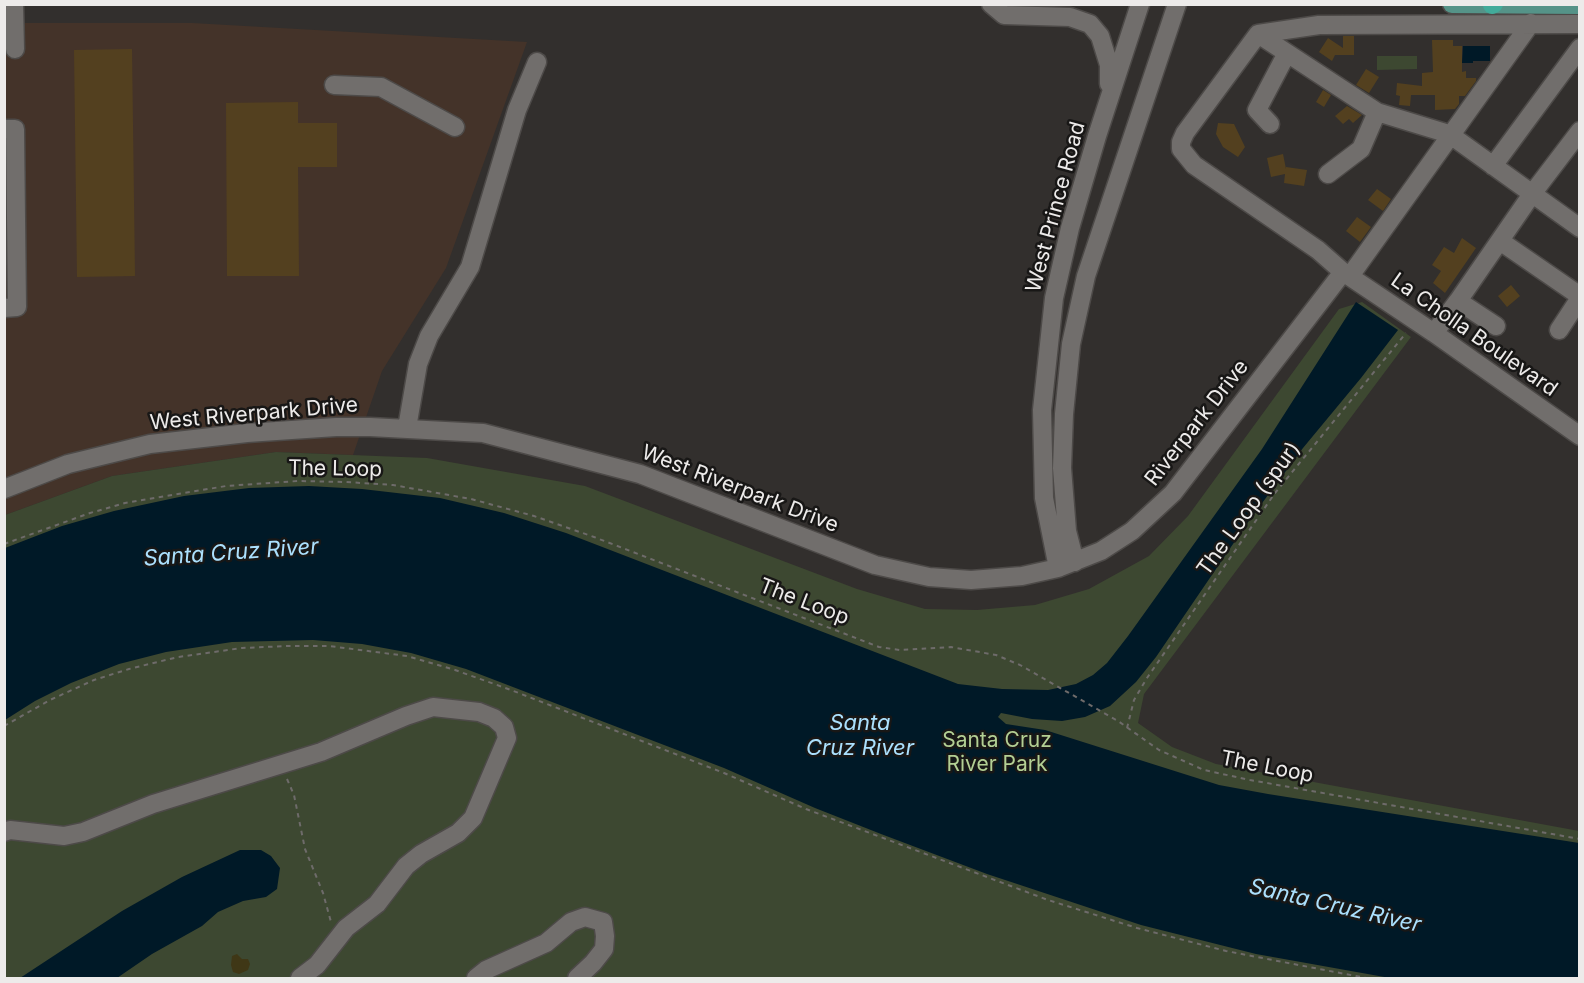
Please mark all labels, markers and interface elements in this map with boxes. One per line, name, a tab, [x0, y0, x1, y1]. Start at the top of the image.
street label: West Prince Road	[1021, 119, 1091, 295]
street label: La Cholla Boulevard	[1386, 268, 1562, 402]
street label: Riverpark Drive	[1140, 355, 1254, 491]
street label: West Riverpark Drive	[149, 392, 359, 436]
street label: The Loop (spur)	[1192, 437, 1306, 581]
street label: West Riverpark Drive	[638, 440, 842, 538]
street label: The Loop	[288, 456, 382, 482]
water label: Santa Cruz River	[143, 534, 319, 572]
street label: The Loop	[756, 573, 852, 631]
water label: Santa Cruz River	[806, 710, 914, 762]
park label: Santa Cruz River Park	[942, 728, 1052, 778]
street label: The Loop	[1218, 746, 1316, 788]
water label: Santa Cruz River	[1247, 873, 1423, 939]

